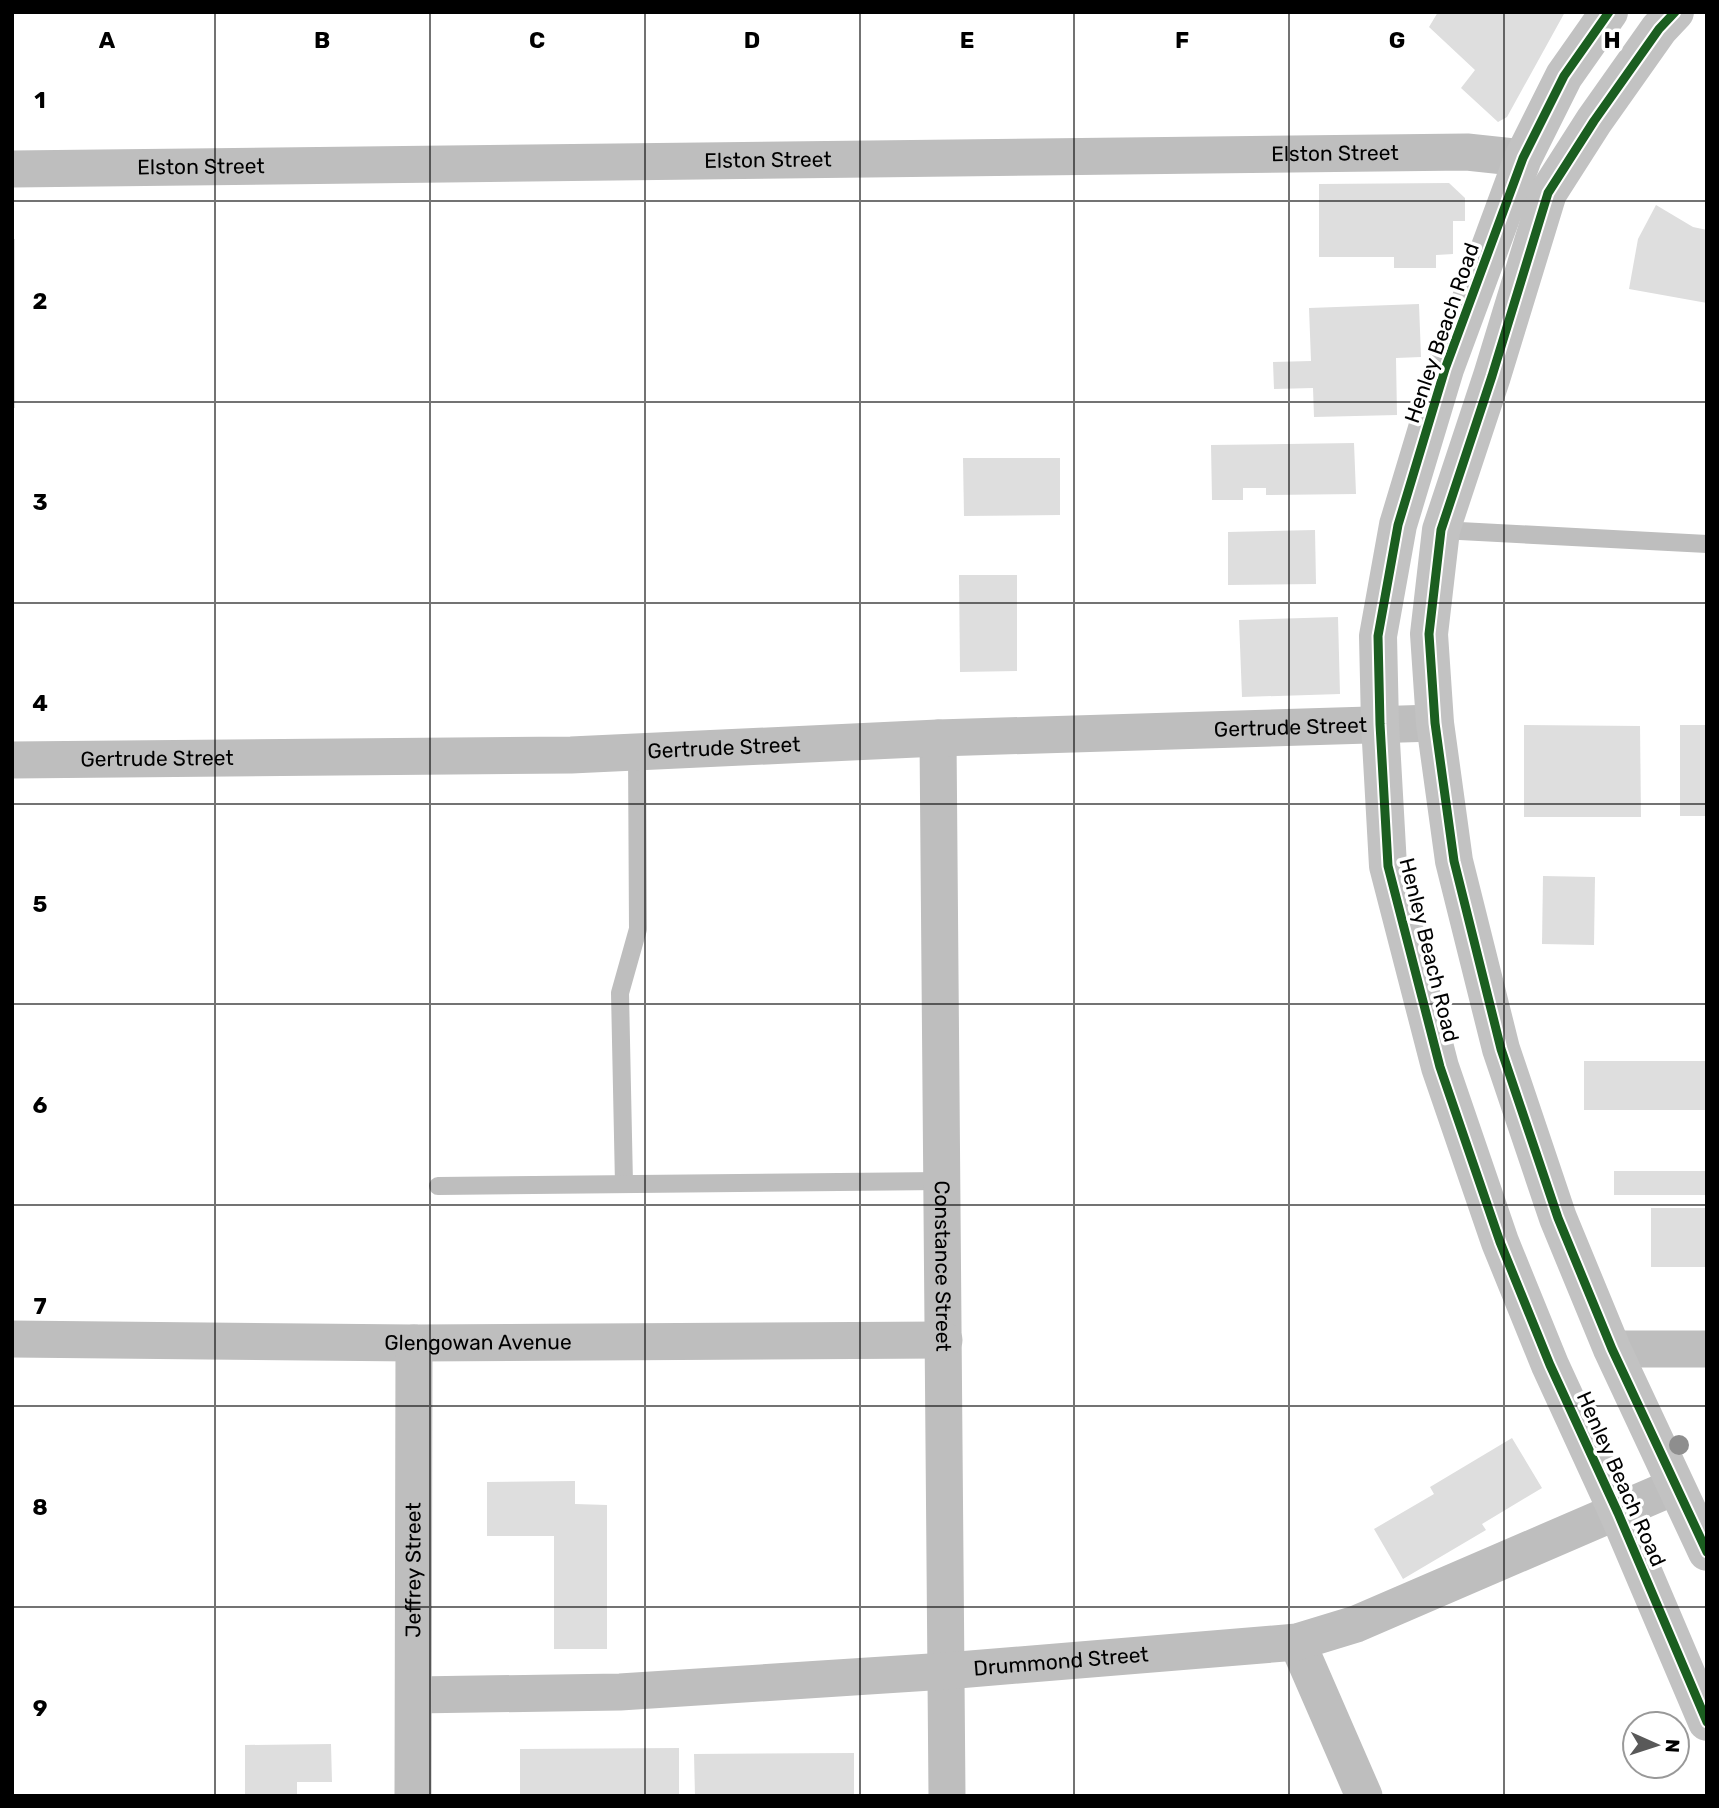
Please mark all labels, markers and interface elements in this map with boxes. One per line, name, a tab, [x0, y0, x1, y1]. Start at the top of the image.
text: A	[99, 26, 116, 54]
text: B	[314, 26, 330, 54]
text: C	[529, 26, 545, 54]
text: D	[744, 26, 760, 54]
text: E	[960, 26, 974, 54]
text: F	[1175, 26, 1189, 54]
text: G	[1389, 26, 1405, 54]
text: H	[1603, 26, 1621, 54]
text: 1	[34, 86, 46, 114]
street label: Elston Street	[1271, 140, 1399, 166]
street label: Elston Street	[704, 146, 832, 173]
street label: Elston Street	[137, 153, 265, 180]
street label: Henley Beach Road	[1399, 240, 1484, 426]
text: 2	[33, 287, 47, 315]
text: 3	[32, 488, 48, 516]
text: 4	[32, 689, 48, 717]
street label: Gertrude Street	[1214, 712, 1367, 742]
street label: Gertrude Street	[647, 731, 801, 763]
street label: Gertrude Street	[80, 745, 234, 771]
street label: Henley Beach Road	[1395, 855, 1464, 1044]
text: 5	[33, 890, 48, 918]
text: 6	[33, 1091, 48, 1119]
street label: Constance Street	[930, 1180, 956, 1352]
text: 7	[33, 1292, 47, 1320]
street label: Glengowan Avenue	[384, 1329, 572, 1355]
street label: Henley Beach Road	[1572, 1387, 1671, 1570]
text: 8	[32, 1493, 48, 1521]
street label: Jeffrey Street	[400, 1502, 426, 1638]
street label: Drummond Street	[972, 1641, 1149, 1681]
text: 9	[33, 1694, 47, 1722]
north arrow	[1621, 1710, 1691, 1780]
text: N	[1661, 1738, 1684, 1753]

